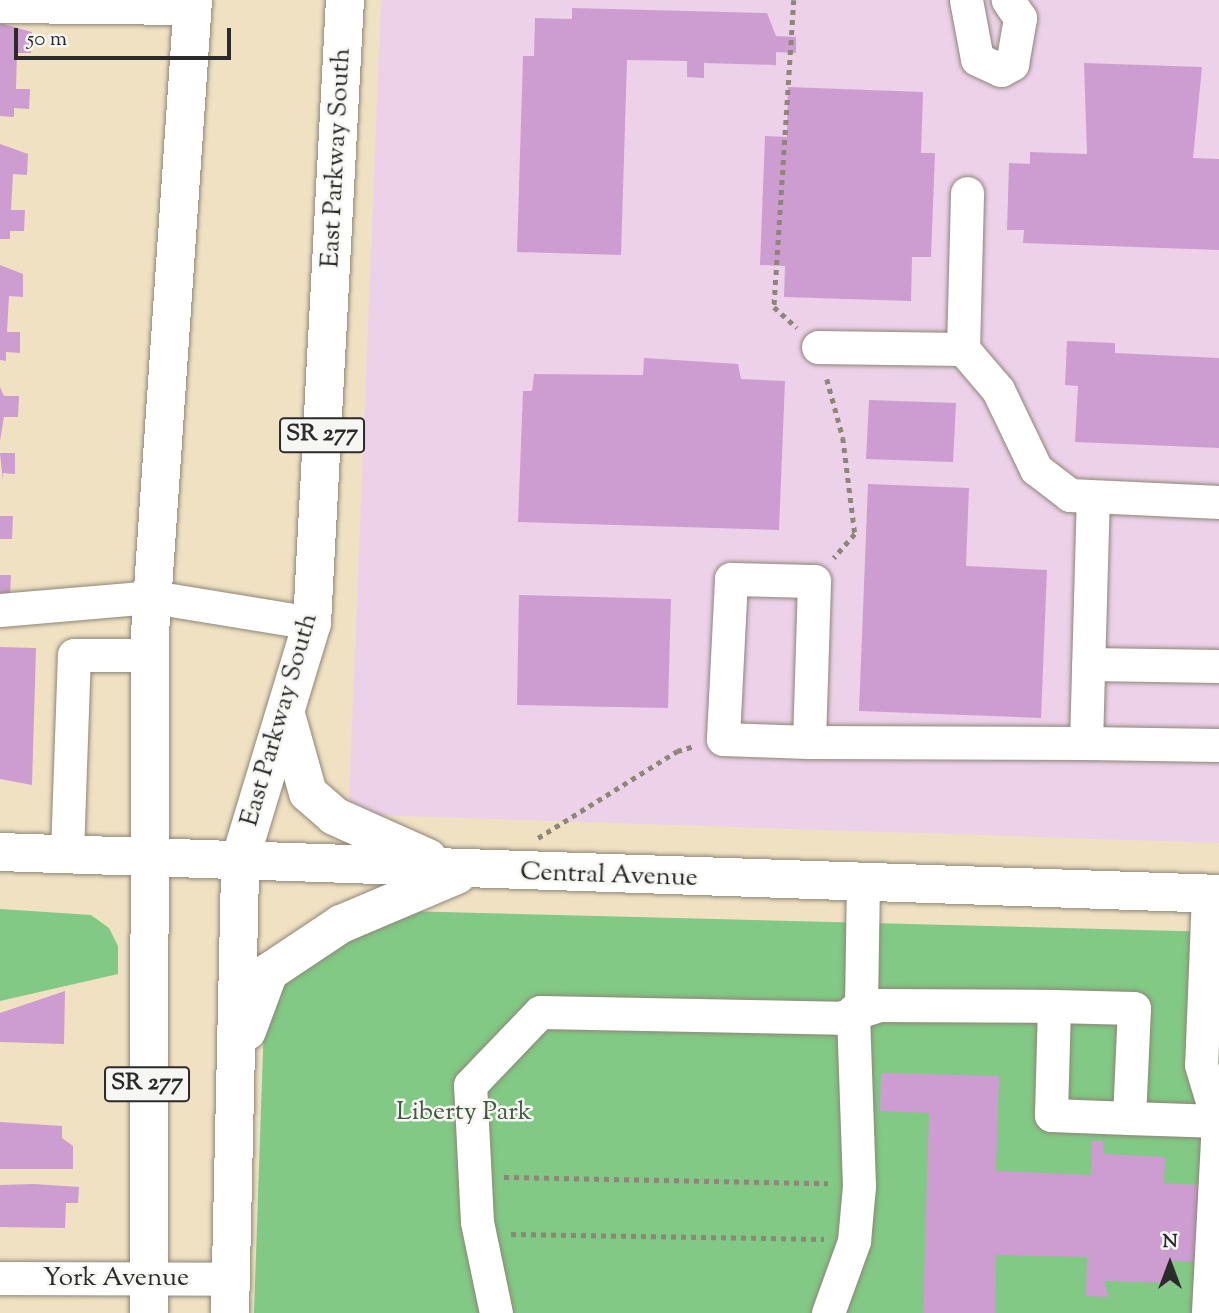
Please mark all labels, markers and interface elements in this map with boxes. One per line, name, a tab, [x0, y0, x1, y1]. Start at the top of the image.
scale bar	[18, 14, 234, 58]
text: 50 m	[27, 25, 67, 55]
street label: East Parkway South	[316, 47, 358, 269]
road number: SR 277	[278, 414, 366, 456]
street label: East Parkway South	[235, 610, 325, 830]
street label: Central Avenue	[520, 857, 698, 895]
road number: SR 277	[103, 1064, 191, 1104]
park label: Liberty Park	[396, 1097, 532, 1129]
north arrow	[1135, 1229, 1205, 1299]
text: N	[1162, 1229, 1178, 1256]
street label: York Avenue	[43, 1263, 189, 1295]

